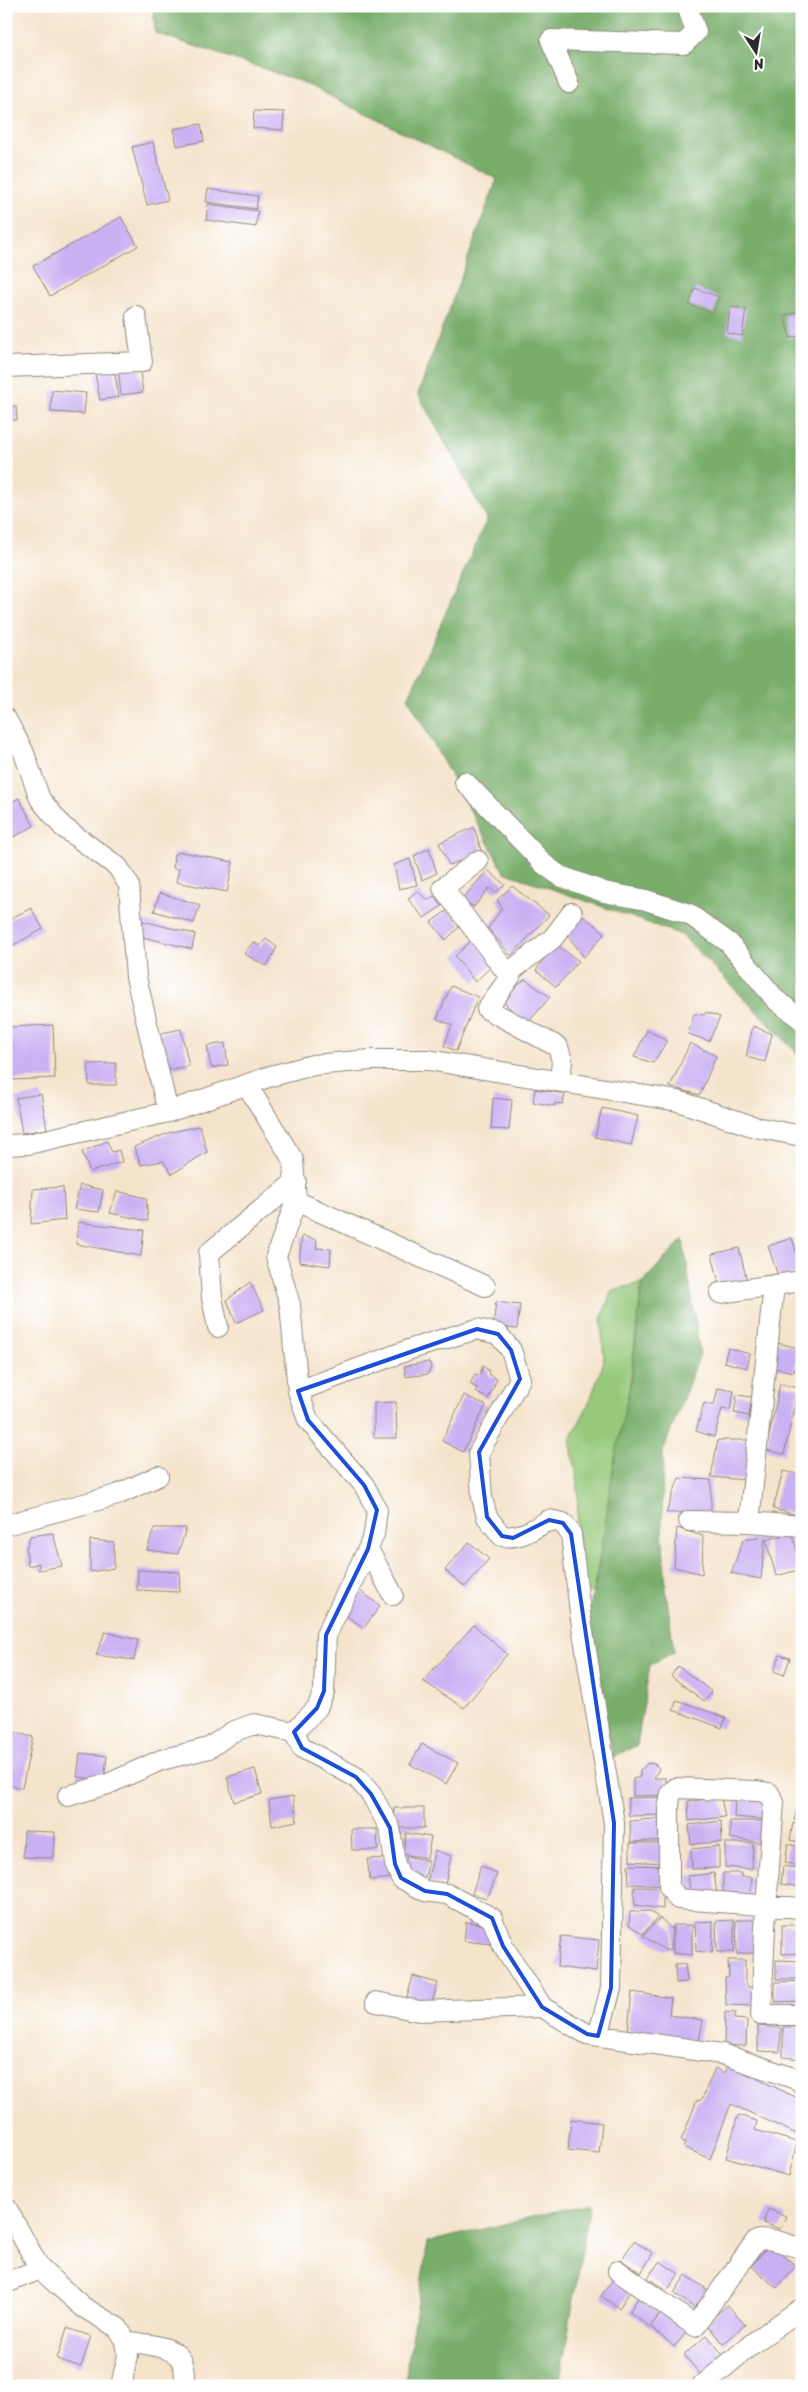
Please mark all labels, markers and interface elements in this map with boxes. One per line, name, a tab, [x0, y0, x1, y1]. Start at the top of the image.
north arrow	[730, 28, 780, 78]
text: N	[751, 51, 767, 78]

